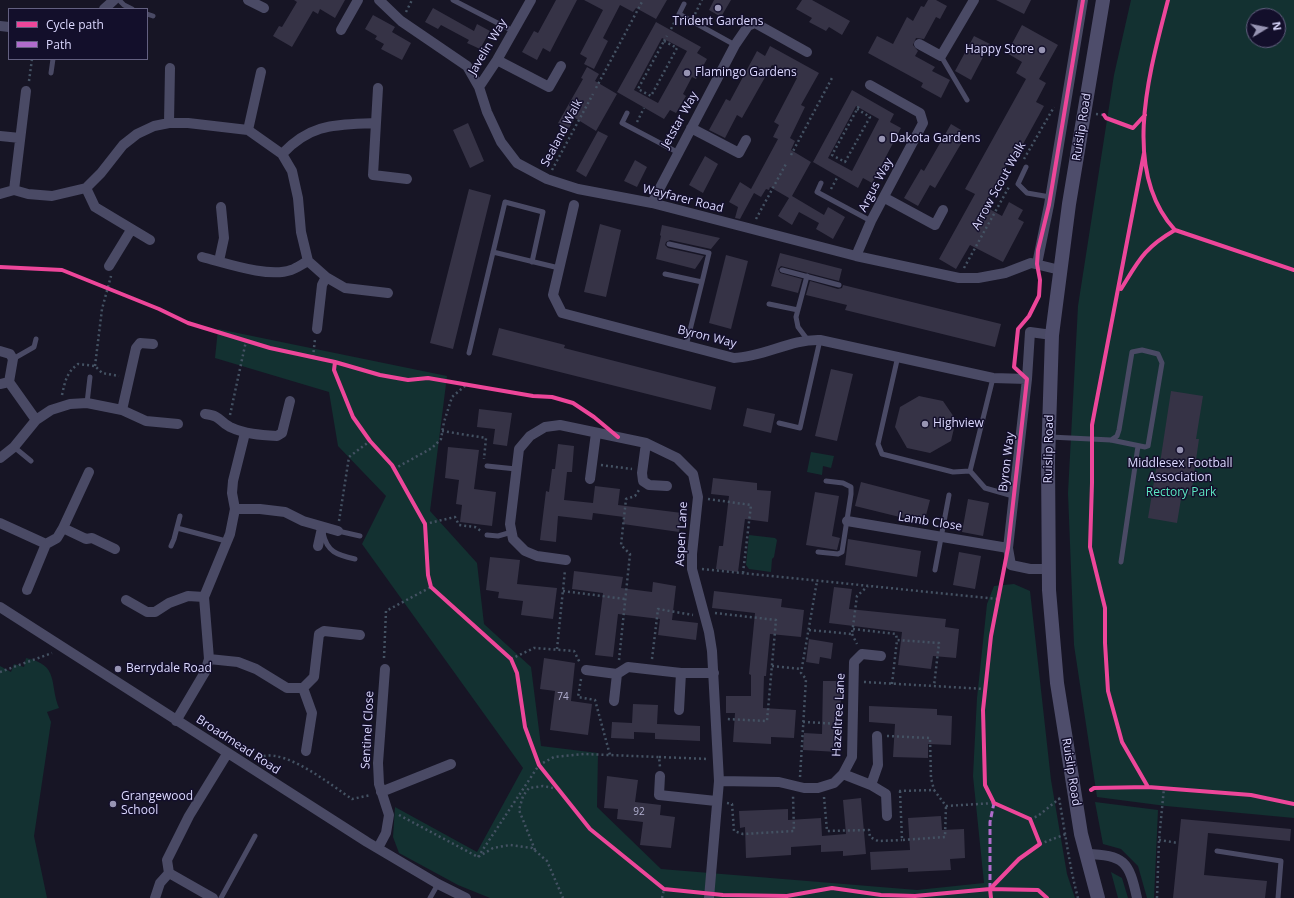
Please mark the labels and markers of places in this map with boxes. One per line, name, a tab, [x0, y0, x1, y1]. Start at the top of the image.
marker: Trident Gardens	[713, 3, 723, 13]
place label: Trident Gardens	[673, 15, 763, 29]
place label: Happy Store	[965, 43, 1034, 57]
marker: Happy Store	[1037, 45, 1047, 55]
place label: Flamingo Gardens	[695, 66, 797, 80]
marker: Flamingo Gardens	[682, 68, 692, 78]
place label: Dakota Gardens	[890, 132, 980, 146]
marker: Dakota Gardens	[877, 134, 887, 144]
place label: Highview	[933, 417, 984, 431]
marker: Highview	[920, 419, 930, 429]
marker: Middlesex Football Association	[1175, 445, 1185, 455]
place label: Middlesex Football Association	[1127, 457, 1233, 485]
place label: Berrydale Road	[126, 662, 212, 676]
marker: Berrydale Road	[113, 664, 123, 674]
place label: Grangewood School	[121, 790, 193, 818]
marker: Grangewood School	[108, 799, 118, 809]

